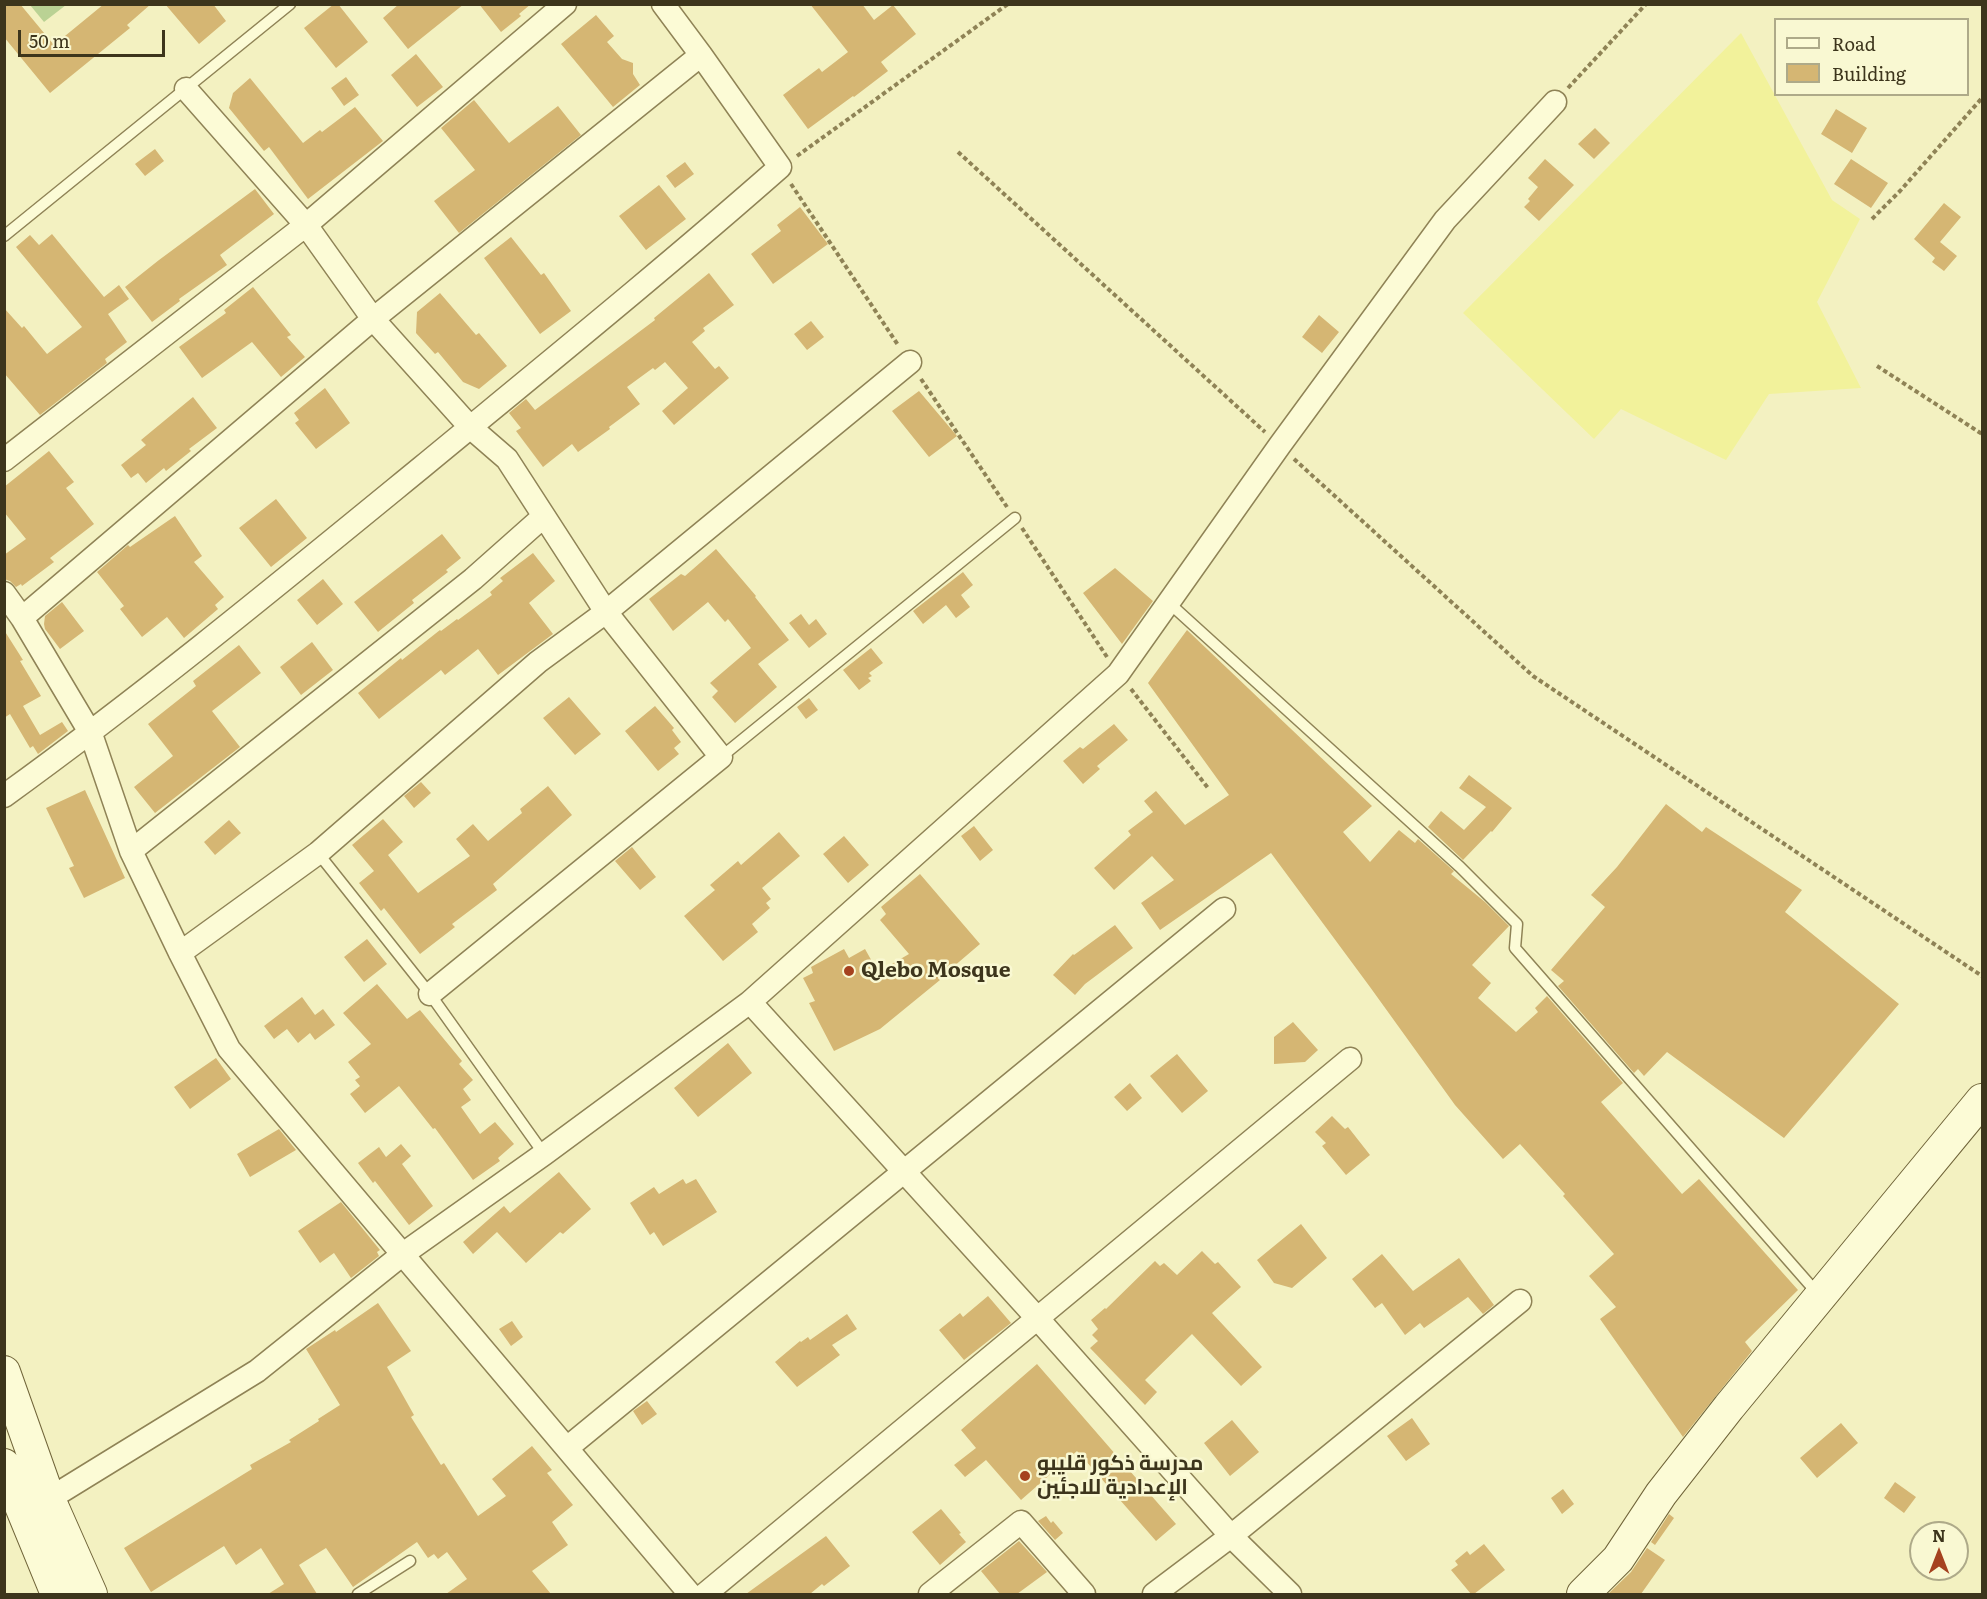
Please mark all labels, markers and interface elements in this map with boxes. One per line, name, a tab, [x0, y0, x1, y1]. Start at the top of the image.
scale bar	[21, 18, 168, 56]
legend	[1774, 18, 1969, 96]
text: 50 m	[29, 27, 70, 54]
text: Road	[1832, 30, 1876, 57]
text: Building	[1832, 60, 1906, 87]
place label: Qlebo Mosque	[861, 958, 1011, 984]
marker: Qlebo Mosque	[842, 964, 856, 978]
place label: مدرسة ذكور قليبو الإعدادية للاجئين	[1037, 1451, 1203, 1501]
marker: مدرسة ذكور قليبو الإعدادية للاجئين	[1018, 1469, 1032, 1483]
north arrow	[1909, 1521, 1969, 1581]
text: N	[1932, 1523, 1946, 1547]

